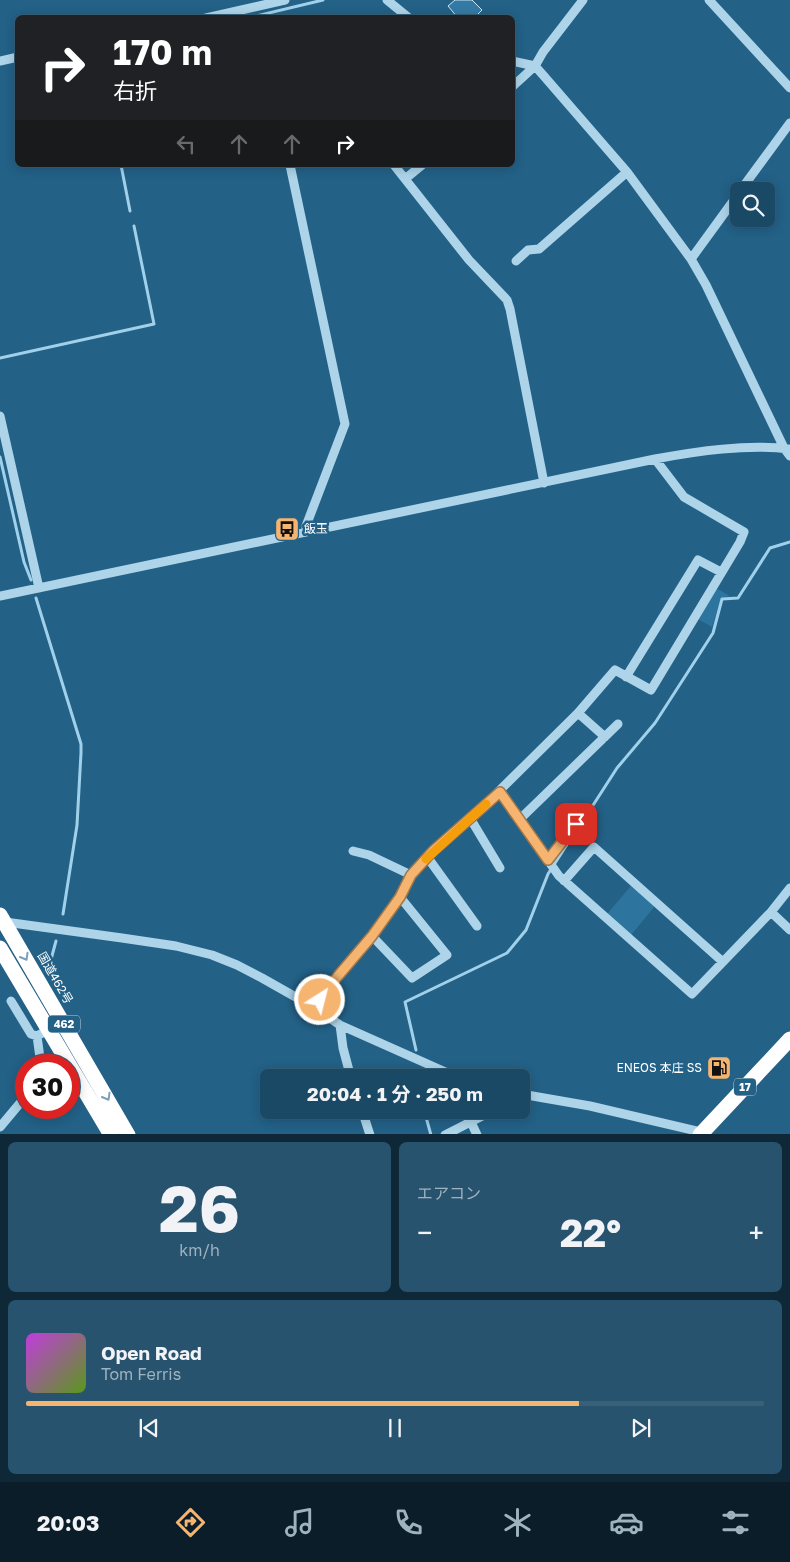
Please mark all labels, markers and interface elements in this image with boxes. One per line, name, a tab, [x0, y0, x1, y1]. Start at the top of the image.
text: 170 m	[113, 31, 212, 73]
icon: right	[30, 35, 95, 100]
text: 右折	[113, 77, 157, 104]
icon: left	[172, 130, 200, 158]
icon: ahead	[225, 130, 253, 158]
icon: ahead	[278, 130, 306, 158]
icon: right	[331, 130, 359, 158]
map controls	[730, 182, 775, 227]
button: search	[730, 182, 775, 227]
bus stop icon: 飯玉	[274, 516, 300, 542]
place label: 飯玉	[304, 521, 328, 536]
pin	[555, 803, 597, 845]
icon: arrive	[562, 810, 590, 838]
street label: 国道462号	[35, 949, 76, 1006]
one-way arrow	[18, 951, 28, 960]
position arrow	[293, 973, 345, 1025]
road number: 462	[48, 1016, 80, 1032]
speed limit sign: 30	[15, 1054, 80, 1119]
fuel station icon: ENEOS 本庄 SS	[706, 1055, 732, 1081]
place label: ENEOS 本庄 SS	[616, 1060, 702, 1075]
road number: 17	[734, 1078, 756, 1096]
text: 20:04 · 1 分 · 250 m	[307, 1082, 483, 1105]
one-way arrow	[100, 1092, 110, 1101]
text: 26	[159, 1168, 240, 1246]
text: エアコン	[417, 1183, 481, 1203]
text: 22°	[560, 1210, 621, 1255]
text: −	[417, 1216, 432, 1249]
text: +	[749, 1216, 764, 1249]
text: km/h	[179, 1240, 220, 1260]
text: Open Road	[101, 1341, 202, 1364]
text: Tom Ferris	[101, 1364, 181, 1384]
icon: previous	[135, 1414, 163, 1442]
icon: pause	[381, 1414, 409, 1442]
icon: next	[627, 1414, 655, 1442]
icon: directions	[173, 1505, 208, 1540]
icon: music	[282, 1505, 317, 1540]
icon: phone	[391, 1505, 426, 1540]
icon: climate	[500, 1505, 535, 1540]
icon: car	[609, 1505, 644, 1540]
icon: filters	[718, 1505, 753, 1540]
text: 20:03	[37, 1509, 99, 1536]

